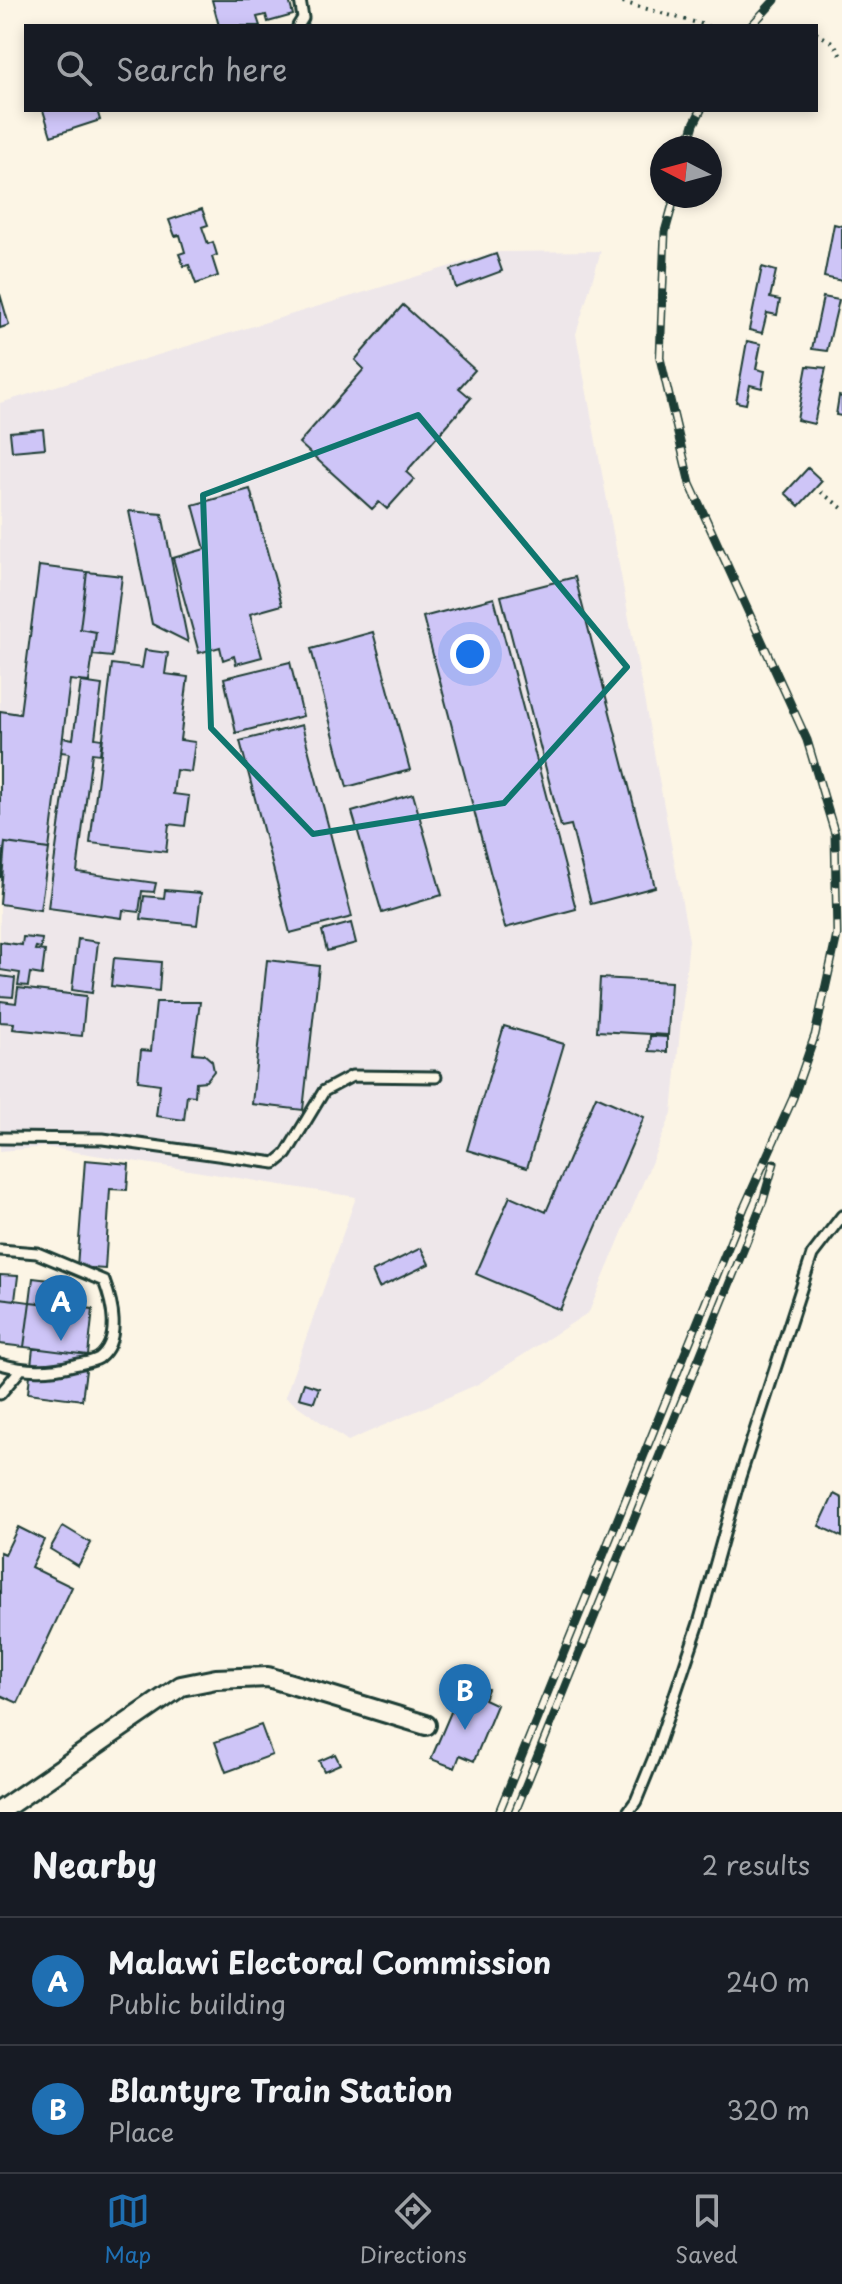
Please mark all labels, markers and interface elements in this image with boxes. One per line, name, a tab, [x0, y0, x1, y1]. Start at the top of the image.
search box	[24, 24, 818, 112]
icon: search	[52, 46, 96, 90]
text: Search here	[116, 46, 288, 91]
north arrow	[650, 136, 722, 208]
your location	[450, 634, 490, 674]
pin: A	[35, 1275, 87, 1341]
pin: B	[439, 1664, 491, 1730]
text: Nearby	[32, 1838, 157, 1890]
text: 2 results	[702, 1845, 810, 1884]
text: Malawi Electoral Commission	[108, 1939, 551, 1984]
text: A	[48, 1962, 68, 2001]
text: 240 m	[726, 1962, 810, 2001]
text: Public building	[108, 1984, 286, 2023]
text: Blantyre Train Station	[108, 2067, 453, 2112]
text: B	[49, 2090, 67, 2129]
text: 320 m	[726, 2090, 810, 2129]
text: Place	[108, 2112, 174, 2151]
tab: Map	[104, 2189, 151, 2270]
tab: Directions	[360, 2189, 467, 2270]
tab: Saved	[675, 2189, 738, 2270]

